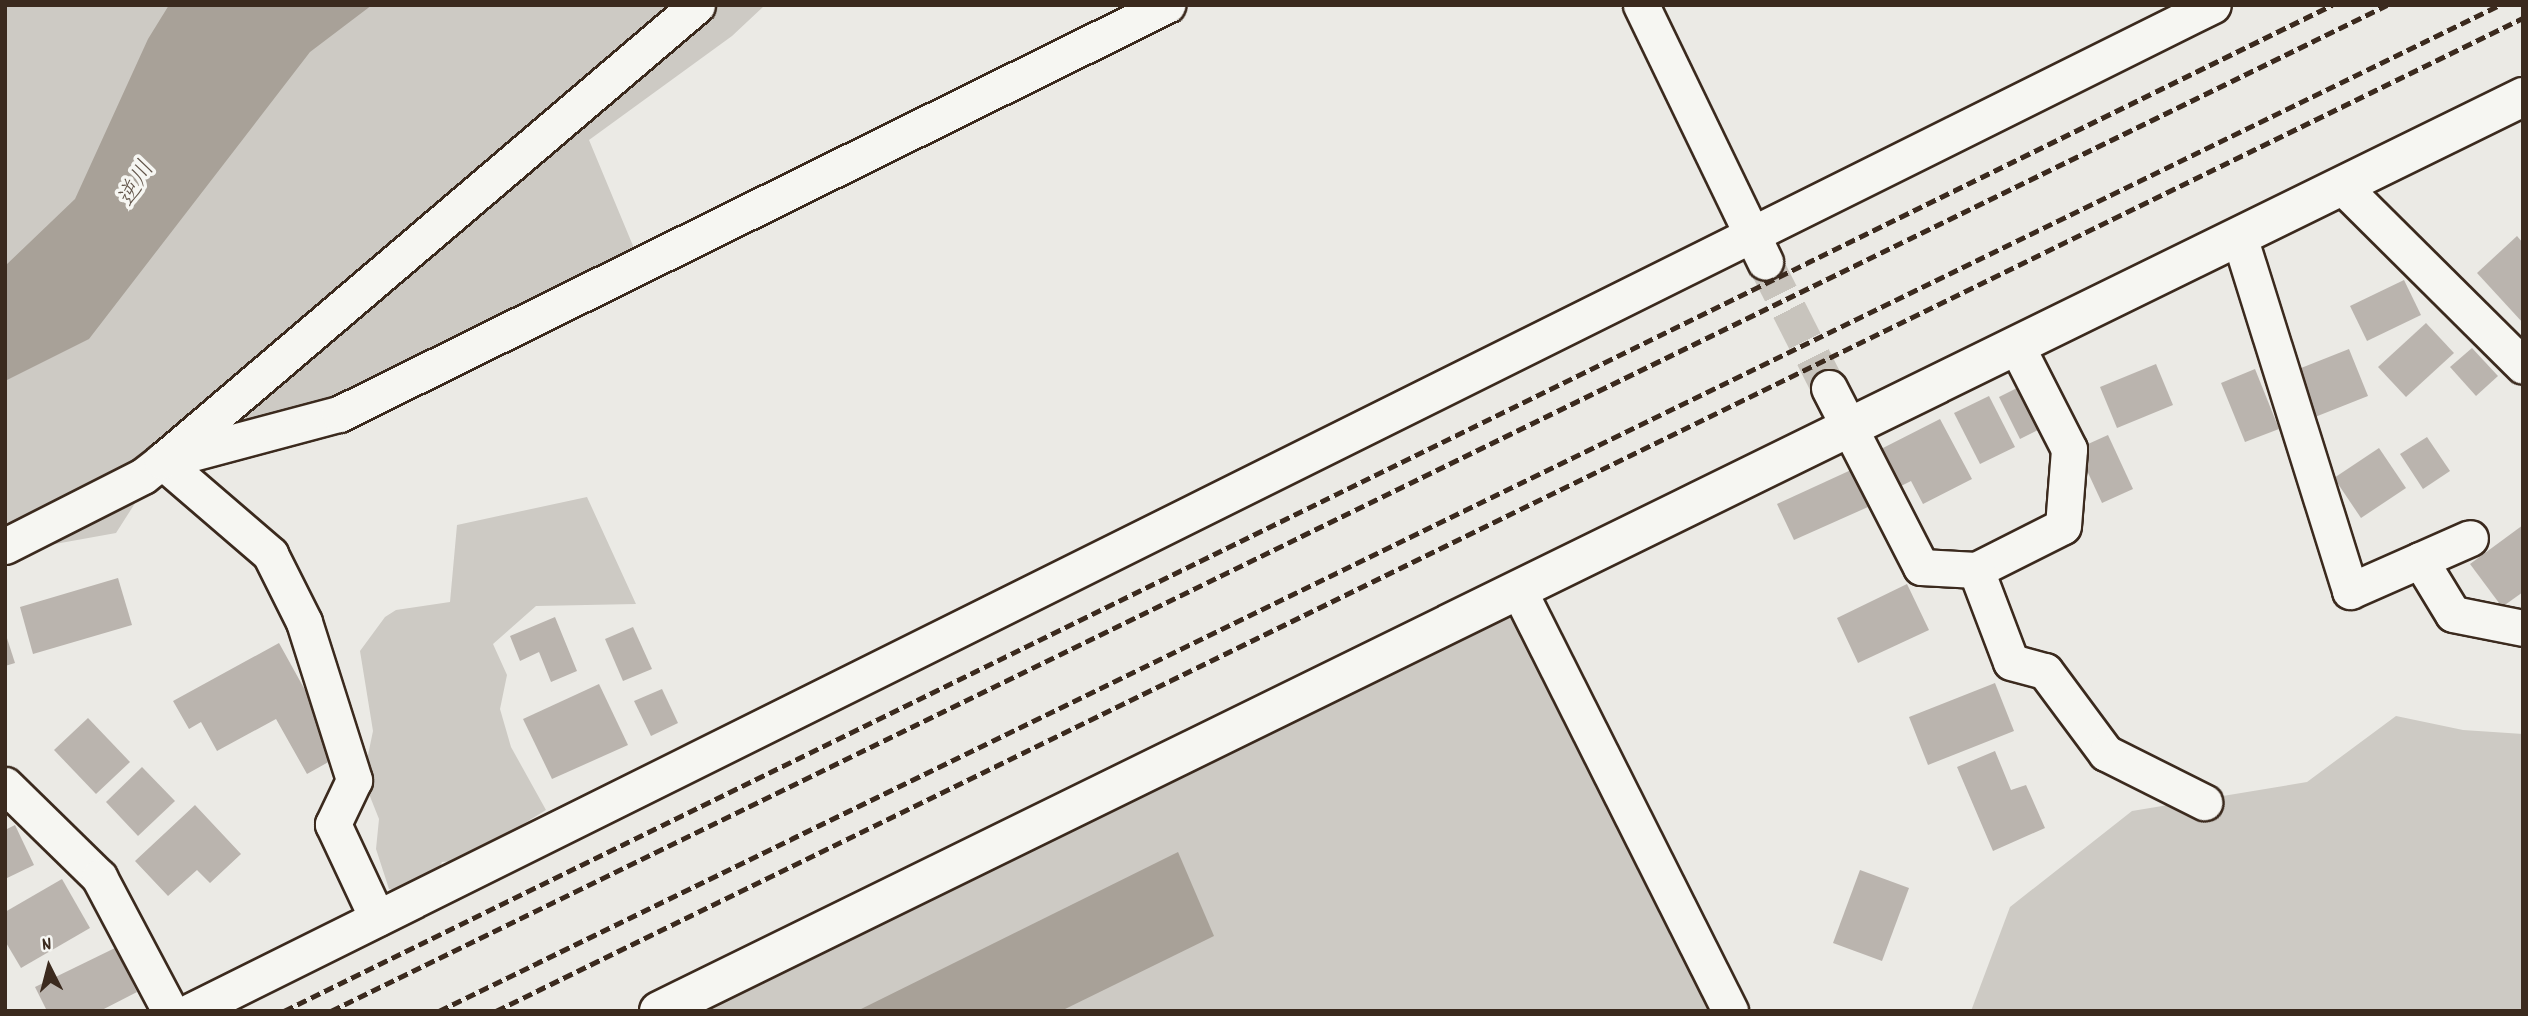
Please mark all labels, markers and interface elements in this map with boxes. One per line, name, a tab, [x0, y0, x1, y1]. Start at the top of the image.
water label: 逆川	[114, 157, 162, 213]
north arrow	[14, 932, 84, 1002]
text: N	[41, 932, 53, 960]

